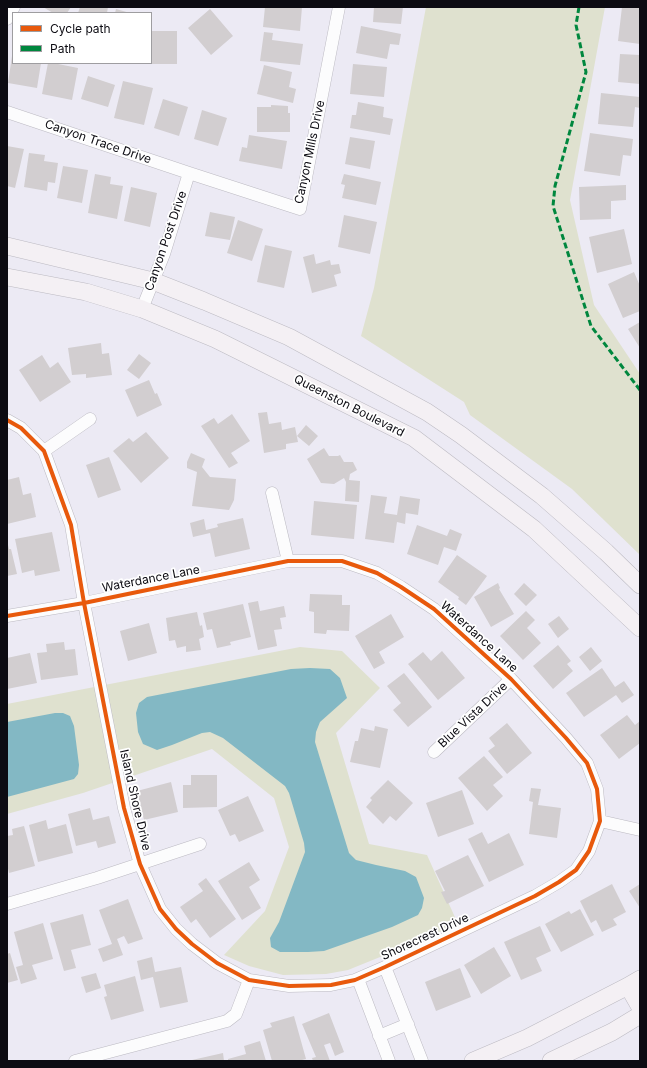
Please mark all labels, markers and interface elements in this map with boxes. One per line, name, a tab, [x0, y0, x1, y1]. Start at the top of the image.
legend	[12, 12, 152, 64]
text: Cycle path	[50, 21, 111, 36]
text: Path	[50, 41, 75, 56]
street label: Canyon Mills Drive	[292, 99, 328, 205]
street label: Canyon Trace Drive	[43, 117, 153, 167]
street label: Canyon Post Drive	[142, 189, 190, 293]
street label: Queenston Boulevard	[291, 372, 407, 440]
street label: Waterdance Lane	[101, 562, 201, 596]
street label: Waterdance Lane	[437, 598, 521, 676]
street label: Blue Vista Drive	[435, 679, 511, 751]
street label: Island Shore Drive	[116, 748, 154, 852]
street label: Shorecrest Drive	[379, 910, 471, 964]

